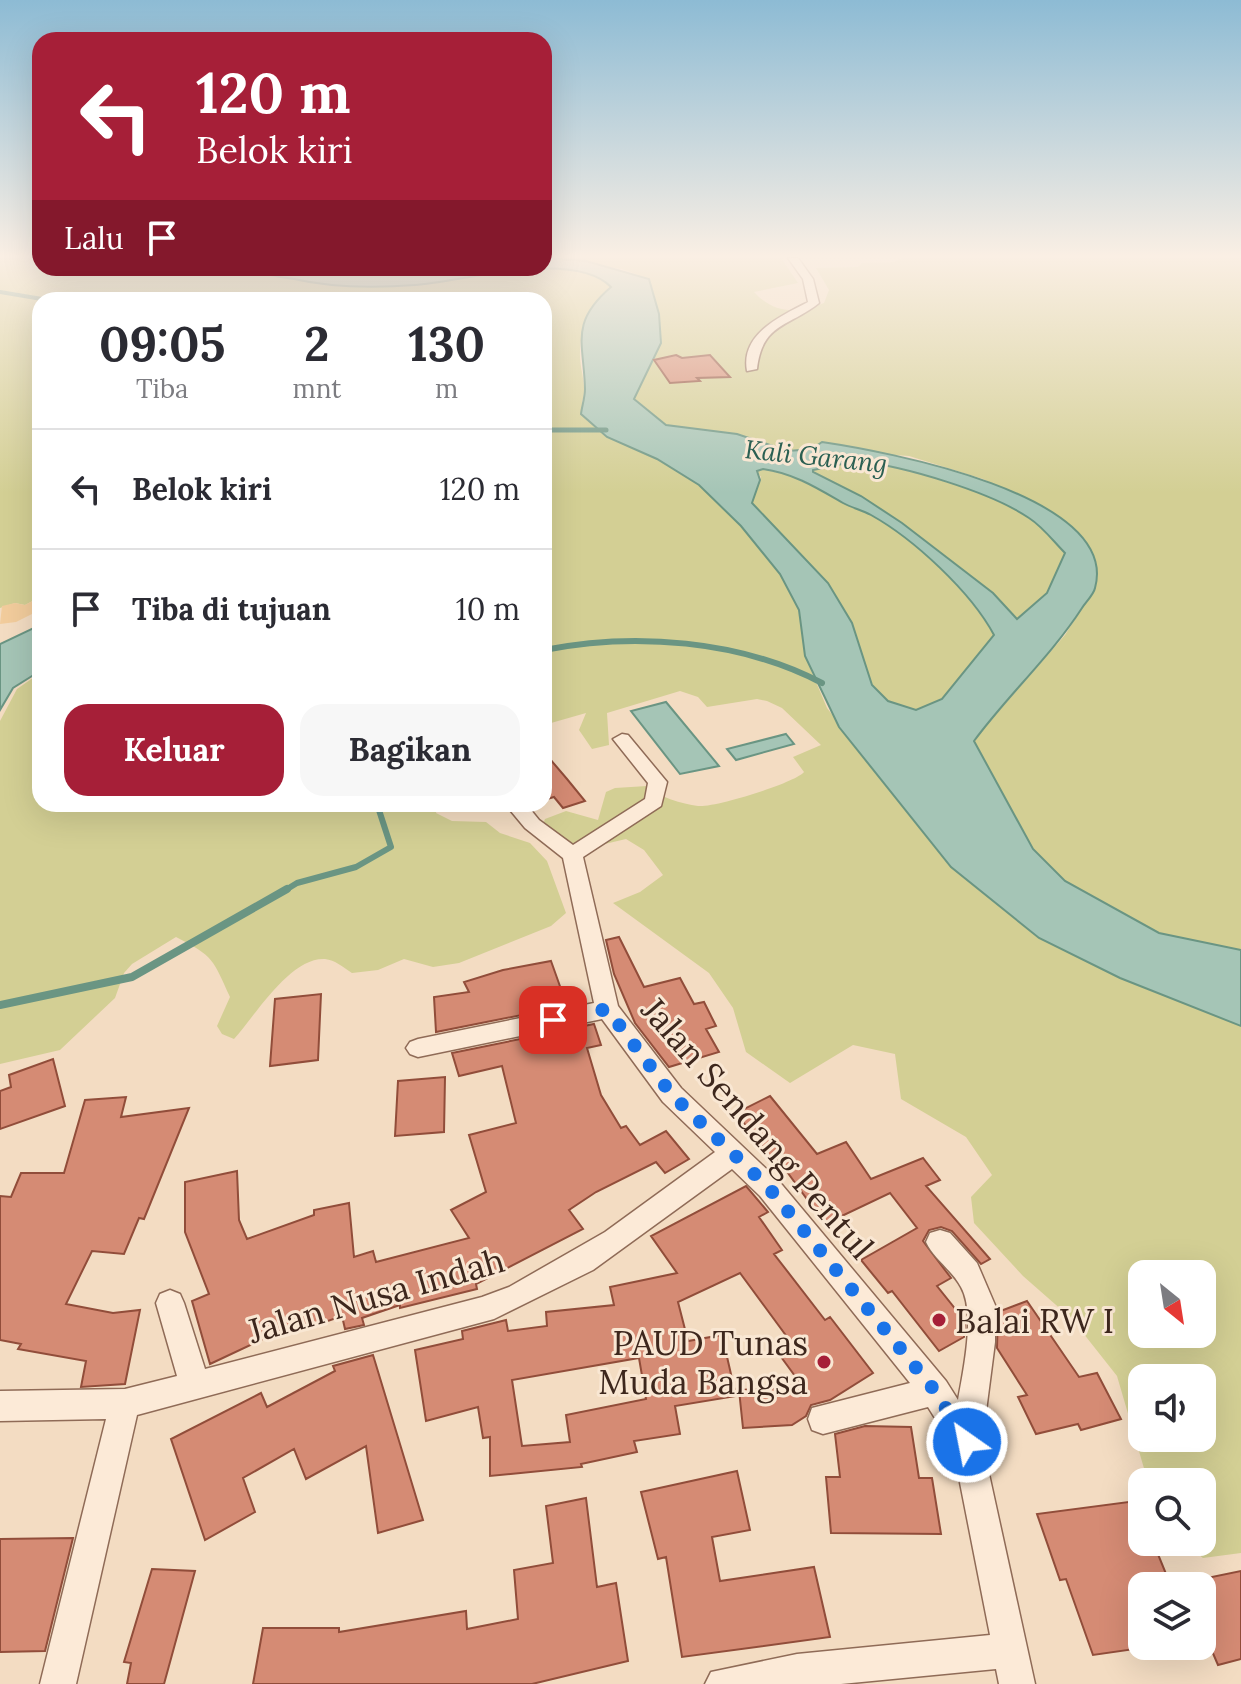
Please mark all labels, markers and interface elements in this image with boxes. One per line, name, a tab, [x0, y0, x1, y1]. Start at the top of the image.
text: 120 m	[196, 57, 350, 128]
icon: left	[64, 64, 168, 168]
text: Belok kiri	[196, 127, 353, 173]
icon: arrive	[140, 216, 184, 260]
text: Lalu	[64, 219, 124, 257]
text: 09:05	[99, 313, 226, 374]
text: 2	[304, 313, 330, 374]
text: 130	[408, 313, 485, 374]
text: Tiba	[136, 372, 188, 405]
text: mnt	[292, 372, 341, 405]
text: m	[435, 372, 458, 405]
water label: Kali Garang	[743, 432, 889, 480]
icon: left	[64, 467, 108, 511]
text: Belok kiri	[132, 470, 272, 508]
text: 120 m	[440, 470, 520, 508]
icon: arrive	[64, 587, 108, 631]
text: Tiba di tujuan	[132, 590, 331, 628]
text: 10 m	[456, 590, 520, 628]
button: Keluar	[64, 704, 284, 796]
button: Bagikan	[300, 704, 520, 796]
pin	[519, 986, 587, 1054]
street label: Jalan Sendang Pentul	[631, 988, 883, 1268]
icon: arrive	[531, 998, 575, 1042]
street label: Jalan Nusa Indah	[242, 1238, 509, 1352]
north arrow	[1128, 1260, 1216, 1348]
map controls	[1128, 1260, 1216, 1660]
place label: Balai RW I	[955, 1299, 1114, 1342]
marker: Balai RW I	[930, 1311, 948, 1329]
place label: PAUD Tunas Muda Bangsa	[598, 1321, 808, 1404]
marker: PAUD Tunas Muda Bangsa	[815, 1353, 833, 1371]
button: sound	[1128, 1364, 1216, 1452]
position arrow	[925, 1400, 1009, 1484]
button: search	[1128, 1468, 1216, 1556]
button: layers	[1128, 1572, 1216, 1660]

